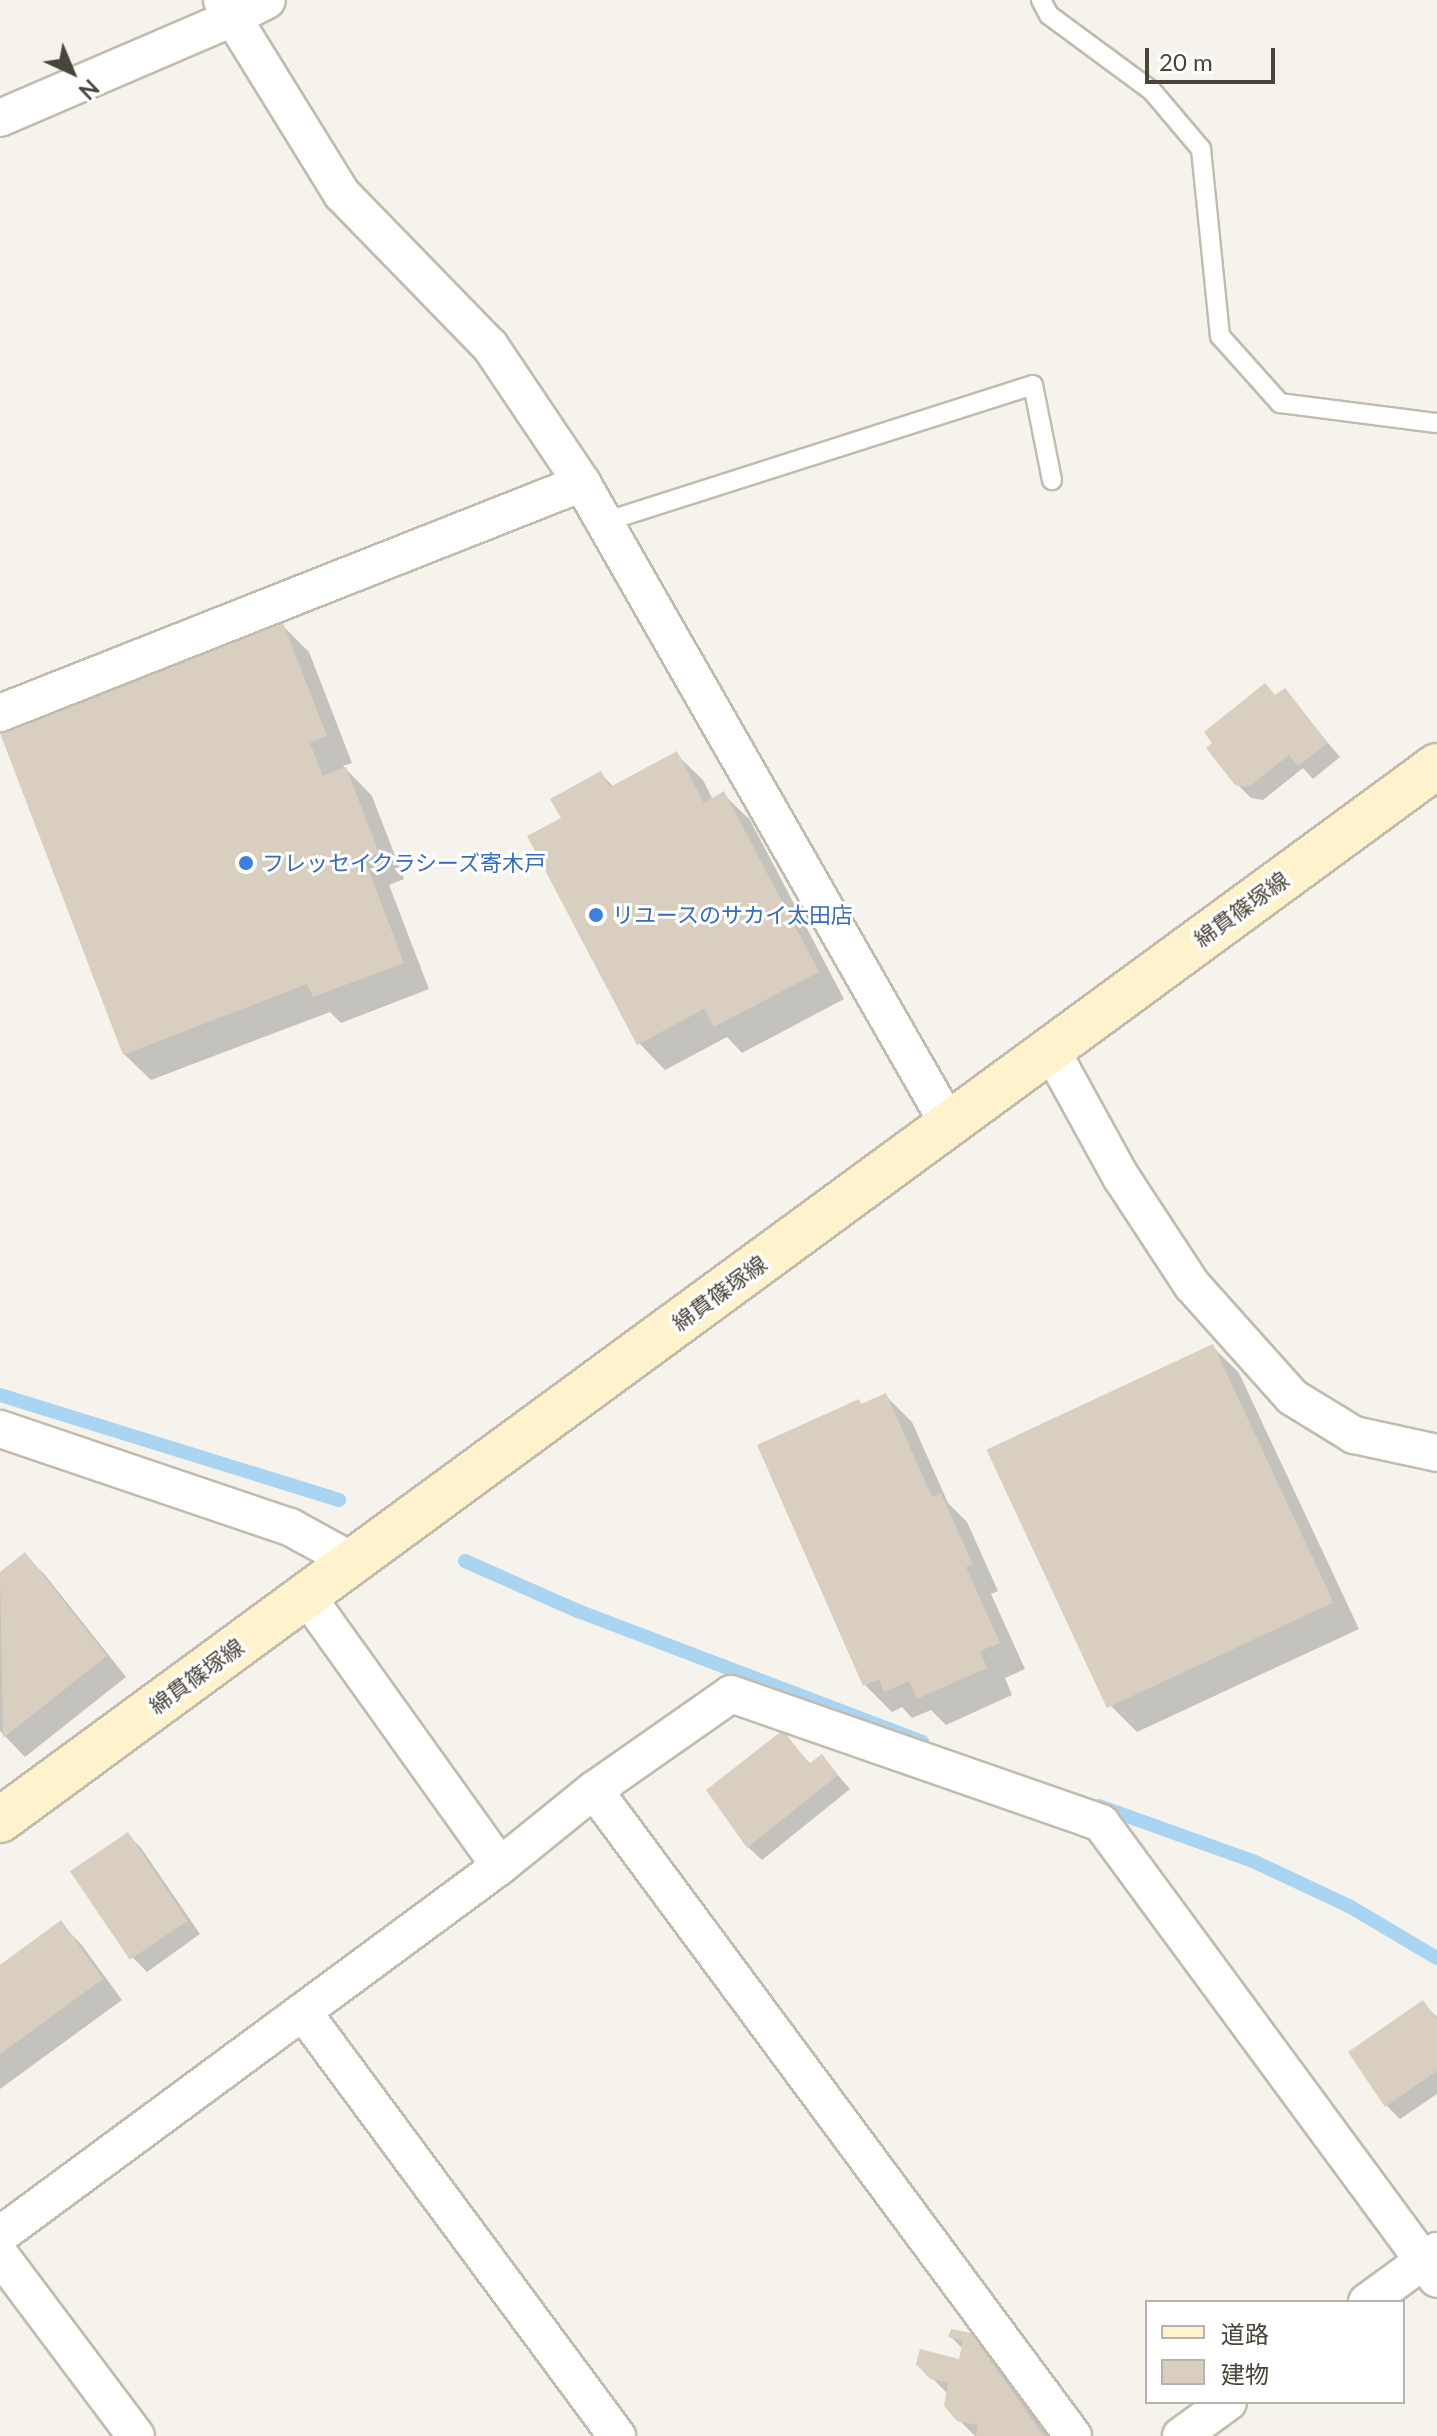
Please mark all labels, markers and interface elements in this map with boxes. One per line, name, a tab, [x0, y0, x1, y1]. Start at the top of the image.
north arrow	[32, 32, 112, 112]
scale bar	[1149, 32, 1279, 82]
text: 20 m	[1159, 47, 1213, 76]
text: N	[74, 74, 105, 105]
place label: フレッセイクラシーズ寄木戸	[262, 850, 548, 876]
marker: フレッセイクラシーズ寄木戸	[237, 854, 255, 872]
street label: 綿貫篠塚線	[1189, 866, 1293, 952]
place label: リユースのサカイ太田店	[612, 902, 854, 928]
marker: リユースのサカイ太田店	[587, 906, 605, 924]
street label: 綿貫篠塚線	[667, 1250, 771, 1336]
street label: 綿貫篠塚線	[144, 1633, 248, 1719]
legend	[1145, 2300, 1405, 2404]
text: 道路	[1221, 2319, 1269, 2348]
text: 建物	[1221, 2359, 1269, 2388]

